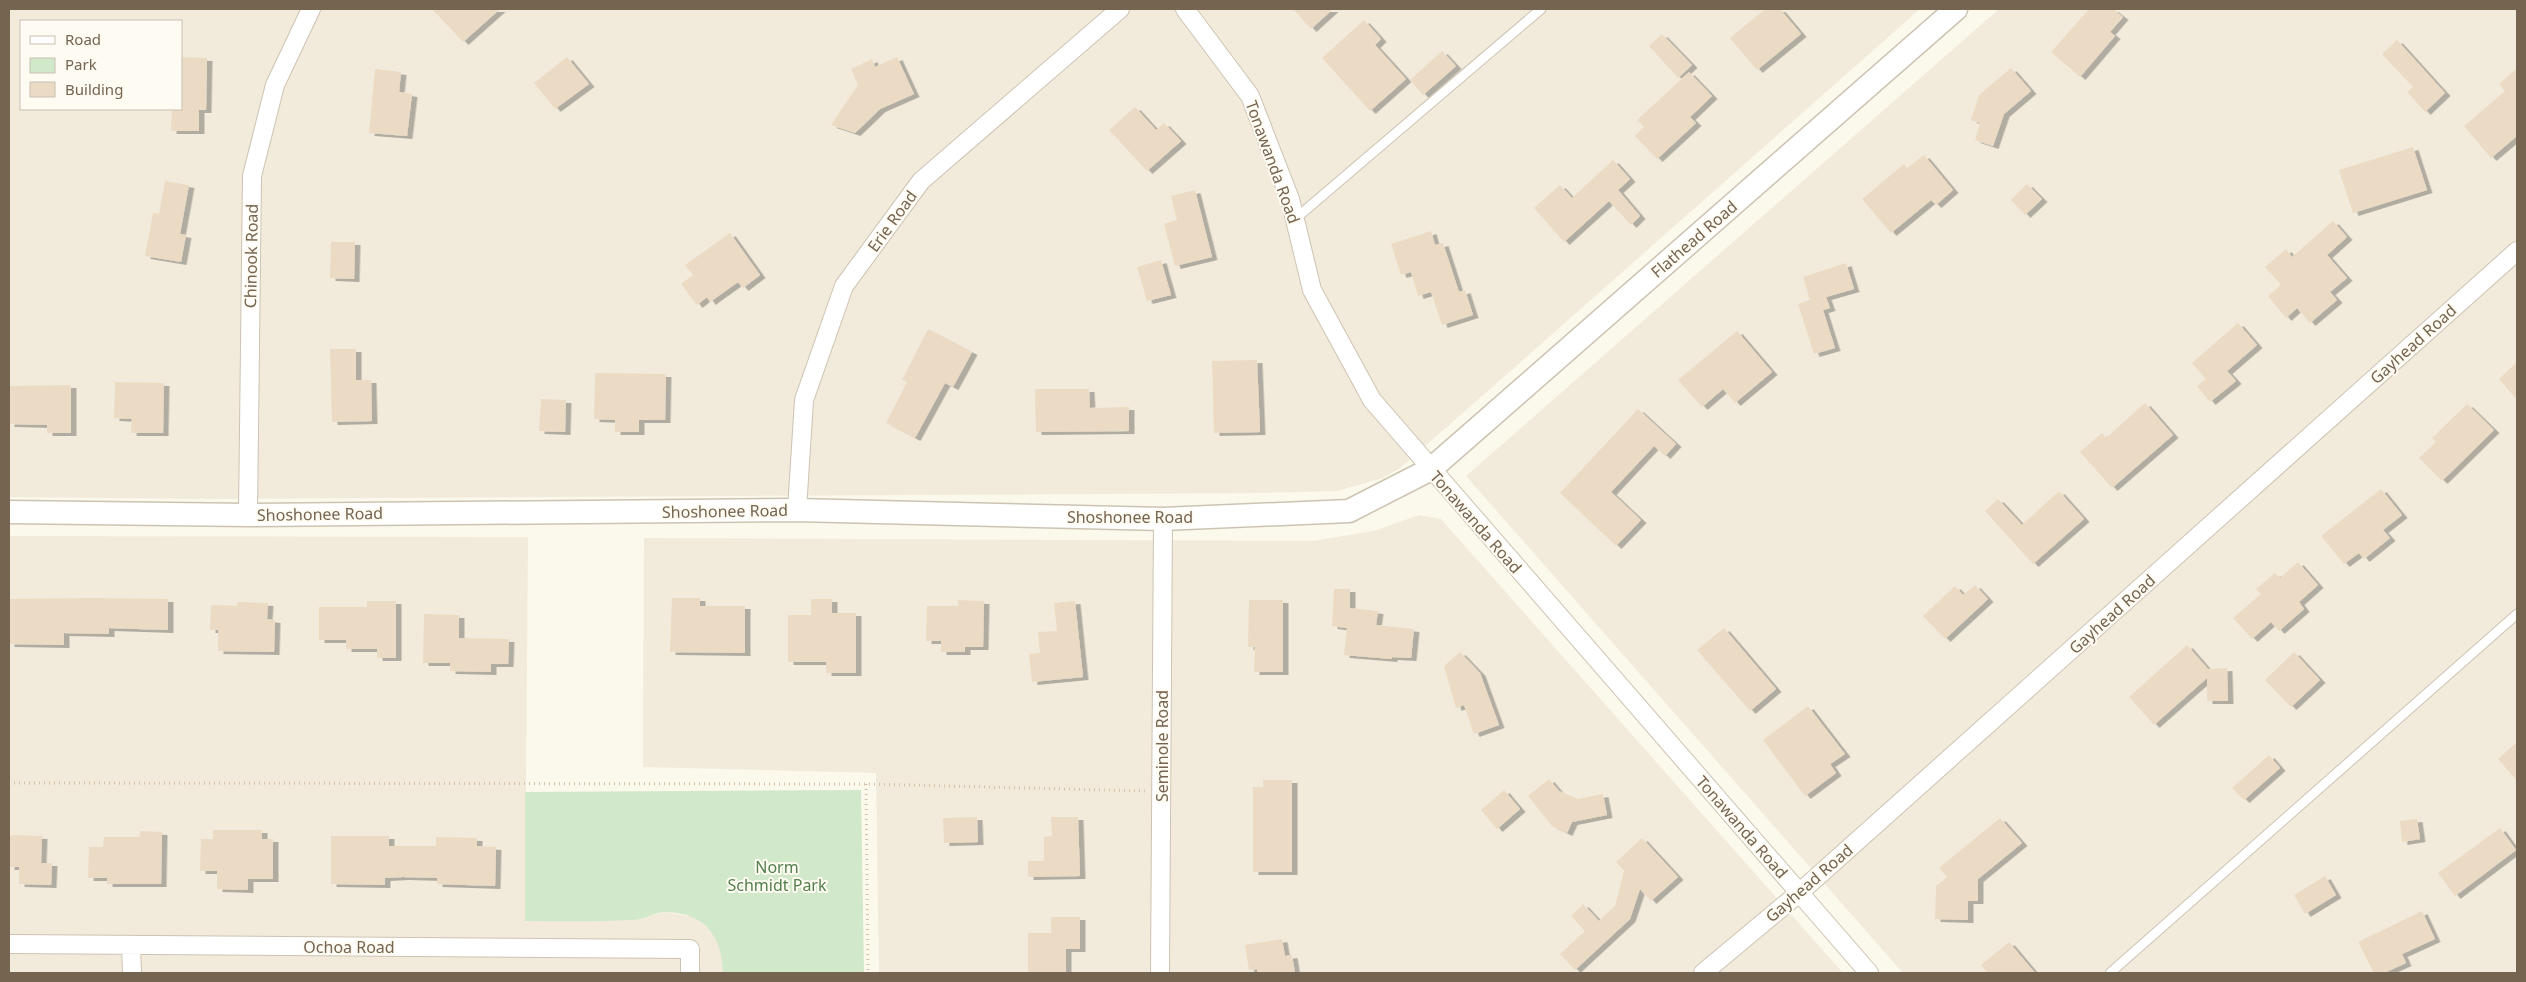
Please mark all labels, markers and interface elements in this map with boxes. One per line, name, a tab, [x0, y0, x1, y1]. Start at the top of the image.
legend	[20, 20, 182, 110]
text: Road	[65, 29, 101, 49]
text: Park	[65, 54, 97, 74]
text: Building	[65, 79, 123, 99]
street label: Tonawanda Road	[1241, 98, 1305, 226]
street label: Erie Road	[862, 186, 922, 256]
street label: Flathead Road	[1646, 195, 1742, 283]
street label: Chinook Road	[239, 204, 263, 308]
street label: Gayhead Road	[2365, 299, 2461, 389]
street label: Tonawanda Road	[1425, 466, 1527, 578]
street label: Shoshonee Road	[662, 499, 788, 523]
street label: Shoshonee Road	[257, 502, 383, 526]
street label: Shoshonee Road	[1067, 506, 1193, 528]
street label: Gayhead Road	[2064, 569, 2160, 659]
street label: Seminole Road	[1151, 690, 1173, 802]
street label: Tonawanda Road	[1691, 771, 1793, 883]
street label: Gayhead Road	[1761, 839, 1857, 927]
park label: Norm Schmidt Park	[727, 856, 827, 896]
street label: Ochoa Road	[303, 936, 395, 958]

